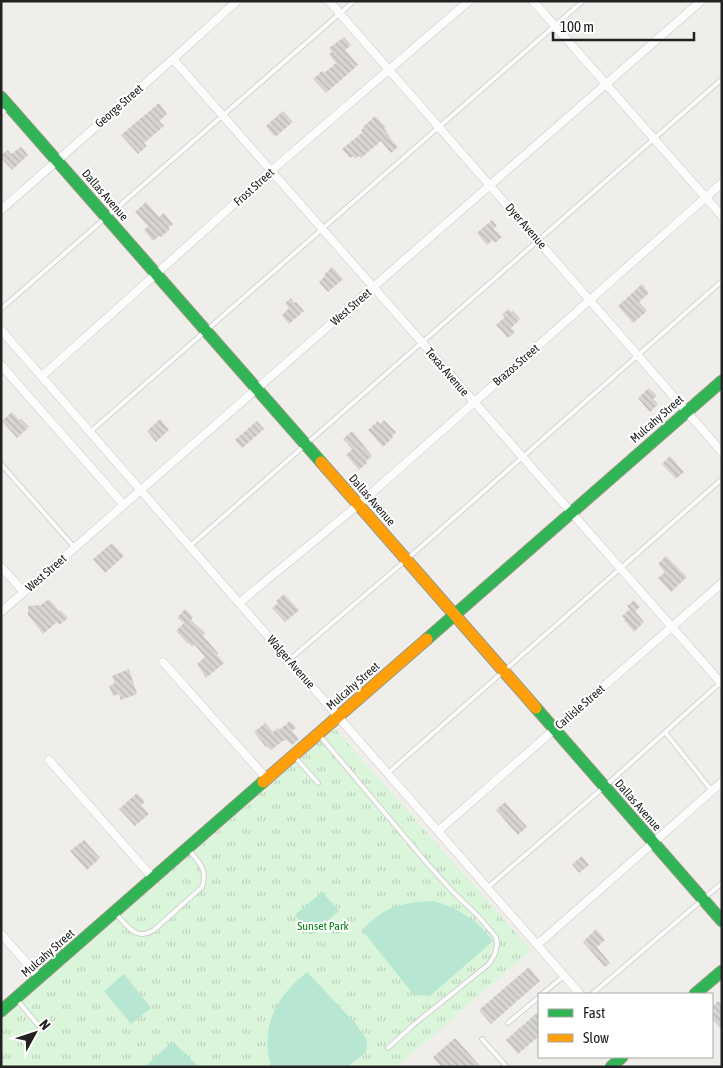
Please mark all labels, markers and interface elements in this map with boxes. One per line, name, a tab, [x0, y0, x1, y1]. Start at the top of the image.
scale bar	[553, 10, 694, 42]
text: 100 m	[560, 18, 594, 35]
street label: George Street	[92, 81, 146, 131]
street label: Frost Street	[231, 165, 277, 209]
street label: Dallas Avenue	[79, 167, 131, 223]
street label: Dyer Avenue	[503, 200, 549, 252]
street label: West Street	[328, 285, 375, 329]
street label: Brazos Street	[490, 341, 542, 389]
street label: Texas Avenue	[422, 345, 472, 399]
street label: Mulcahy Street	[628, 392, 687, 446]
street label: Dallas Avenue	[346, 472, 398, 528]
street label: West Street	[23, 551, 70, 595]
street label: Walger Avenue	[264, 633, 318, 691]
street label: Mulcahy Street	[324, 659, 383, 713]
street label: Carlisle Street	[552, 681, 608, 732]
street label: Dallas Avenue	[612, 777, 664, 833]
park label: Sunset Park	[297, 919, 349, 933]
street label: Mulcahy Street	[19, 926, 78, 980]
legend	[538, 993, 713, 1058]
text: Fast	[583, 1004, 605, 1021]
north arrow	[10, 1008, 60, 1058]
text: N	[36, 1016, 54, 1033]
text: Slow	[583, 1029, 609, 1046]

